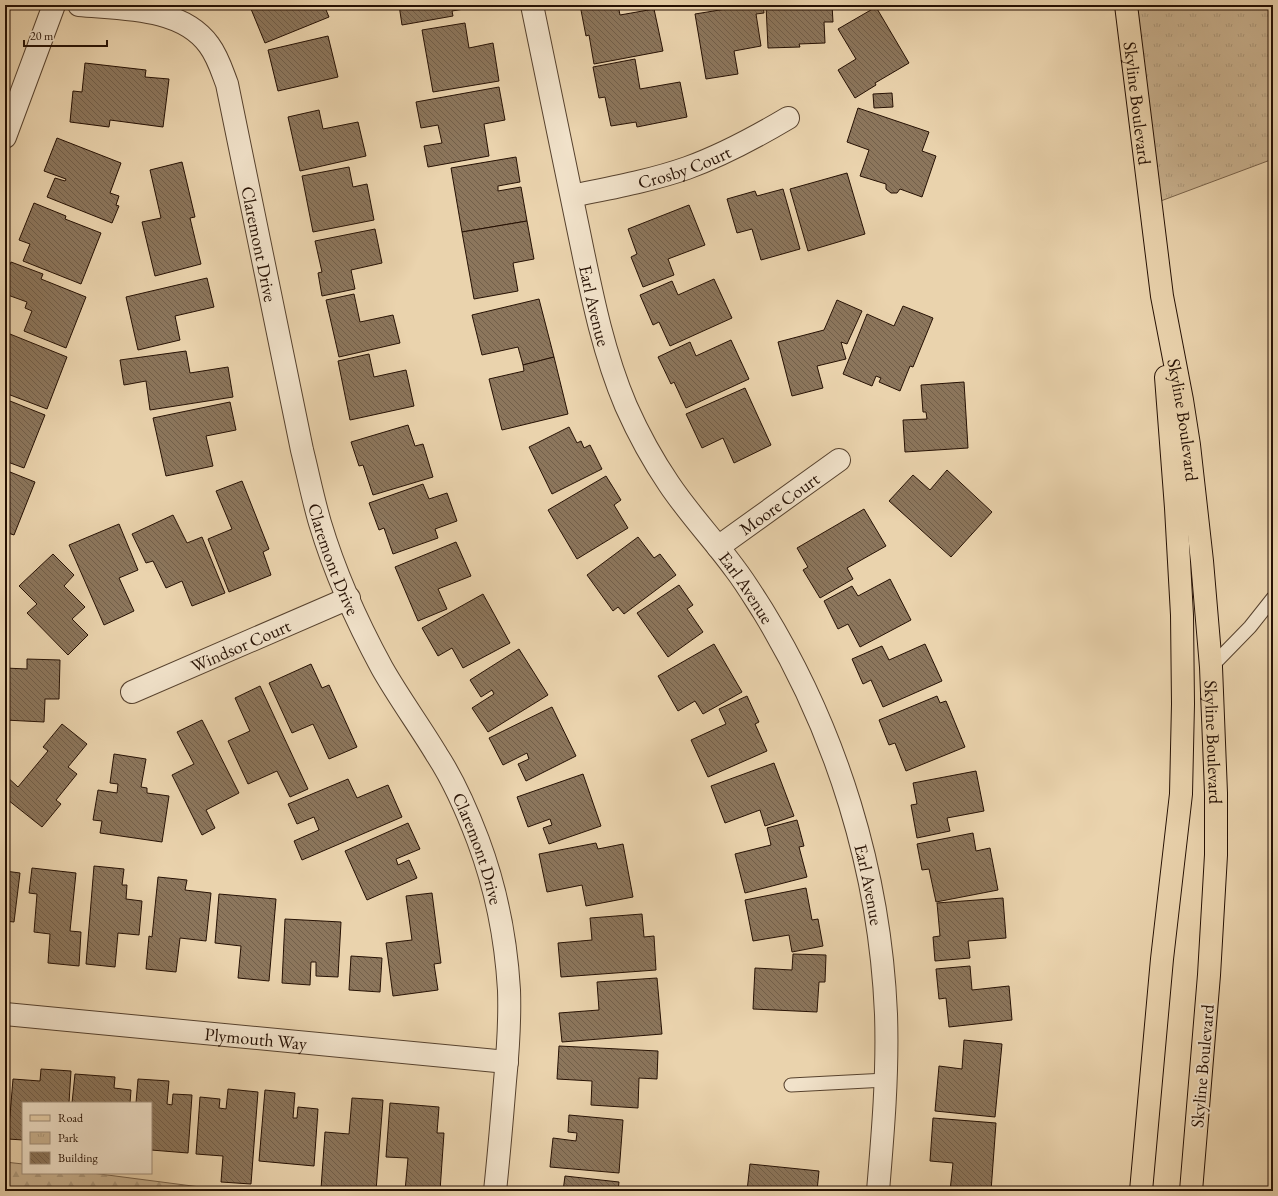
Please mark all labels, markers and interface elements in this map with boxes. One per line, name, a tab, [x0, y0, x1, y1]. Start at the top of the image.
scale bar	[24, 22, 107, 48]
text: 20 m	[30, 28, 54, 44]
street label: Skyline Boulevard	[1119, 40, 1157, 167]
street label: Crosby Court	[635, 140, 735, 193]
street label: Claremont Drive	[237, 184, 283, 304]
street label: Earl Avenue	[574, 263, 616, 349]
street label: Skyline Boulevard	[1163, 357, 1205, 483]
street label: Moore Court	[734, 466, 824, 540]
street label: Claremont Drive	[304, 501, 365, 619]
street label: Earl Avenue	[714, 546, 779, 628]
street label: Windsor Court	[187, 613, 294, 677]
street label: Skyline Boulevard	[1200, 680, 1228, 805]
street label: Claremont Drive	[448, 789, 508, 907]
street label: Earl Avenue	[850, 842, 889, 927]
street label: Skyline Boulevard	[1185, 1002, 1219, 1129]
street label: Plymouth Way	[204, 1022, 308, 1054]
legend	[22, 1102, 152, 1174]
text: Road	[58, 1110, 84, 1126]
text: Park	[58, 1130, 79, 1146]
text: Building	[58, 1150, 99, 1166]

